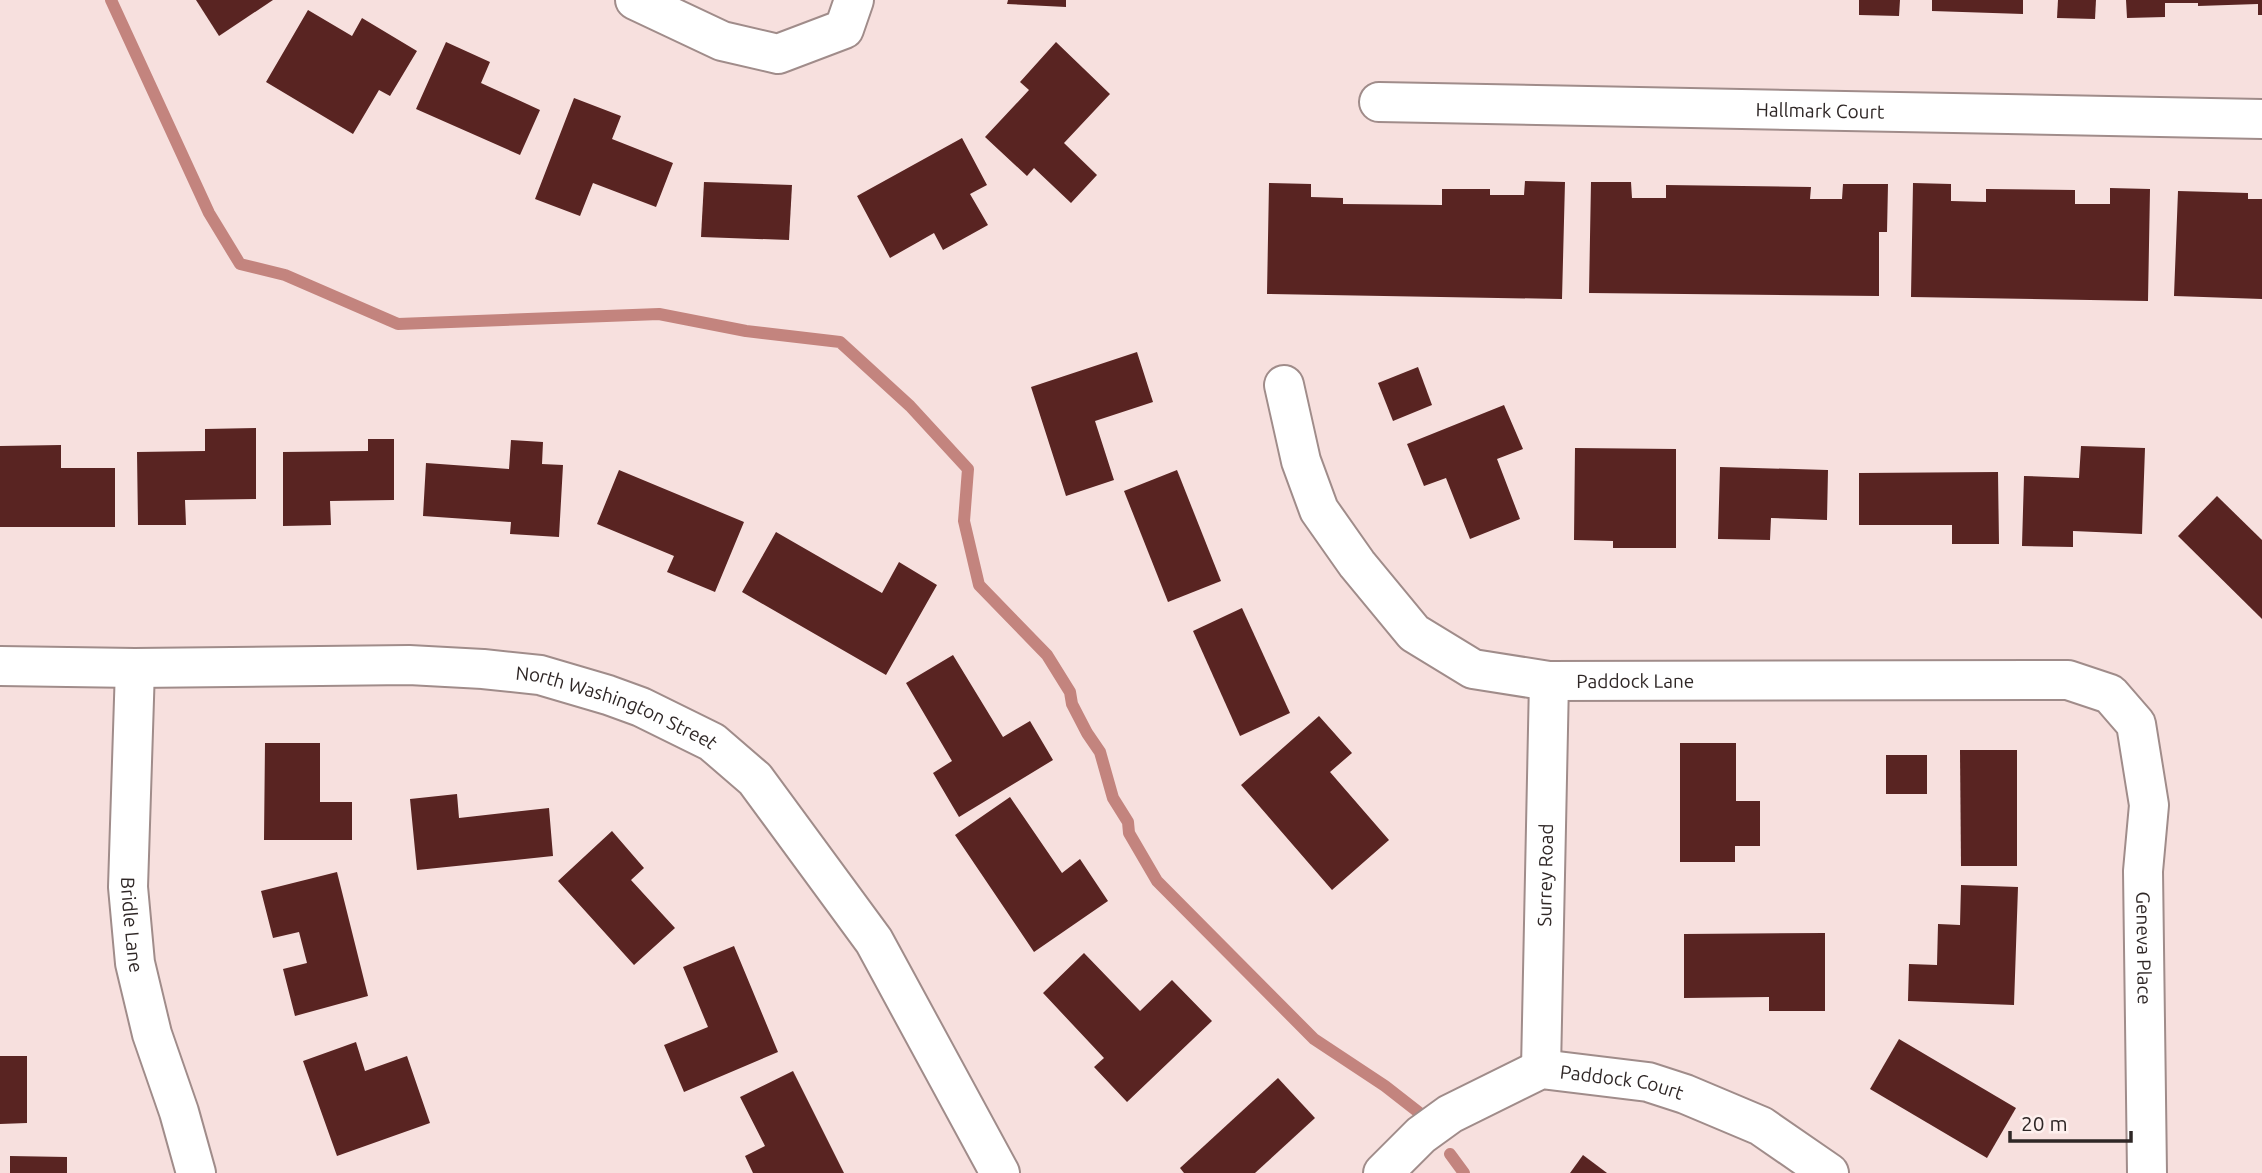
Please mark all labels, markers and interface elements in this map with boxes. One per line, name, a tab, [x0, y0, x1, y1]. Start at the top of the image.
street label: Hallmark Court	[1755, 98, 1885, 123]
street label: North Washington Street	[515, 662, 723, 754]
street label: Paddock Lane	[1576, 670, 1694, 692]
street label: Surrey Road	[1533, 823, 1557, 927]
street label: Bridle Lane	[117, 877, 148, 975]
street label: Geneva Place	[2132, 891, 2156, 1005]
street label: Paddock Court	[1559, 1060, 1687, 1104]
scale bar	[2010, 1100, 2131, 1144]
text: 20 m	[2021, 1111, 2068, 1135]

